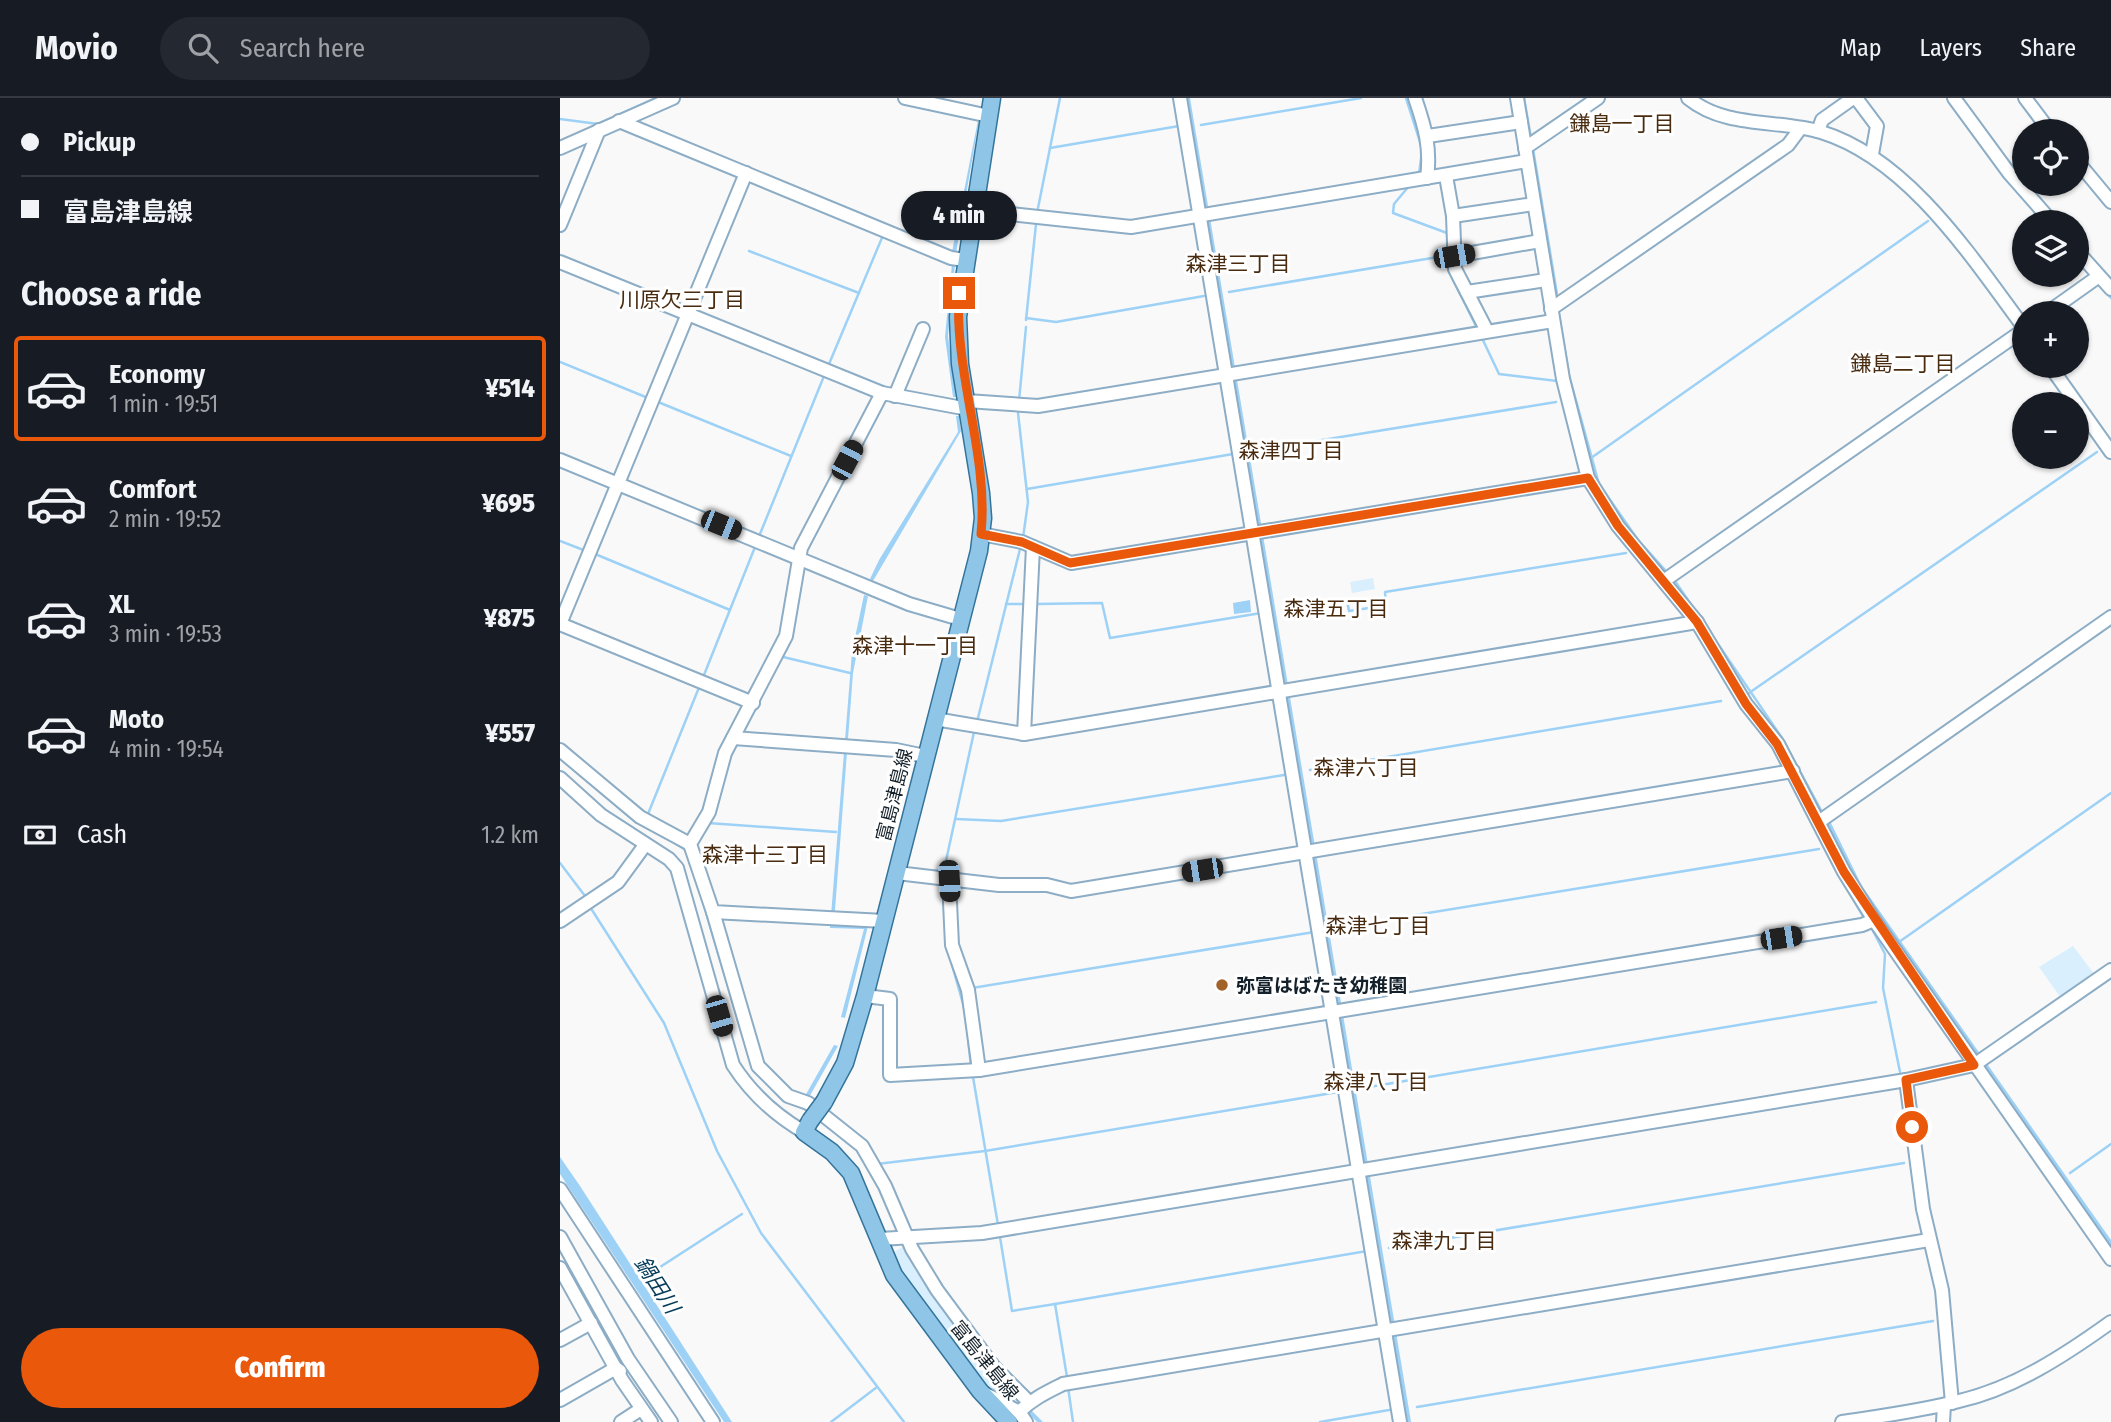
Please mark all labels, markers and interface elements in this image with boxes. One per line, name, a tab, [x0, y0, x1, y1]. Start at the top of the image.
search box	[160, 17, 650, 80]
text: Movio	[35, 28, 118, 68]
icon: search	[184, 29, 222, 67]
text: Search here	[240, 33, 365, 64]
text: Map	[1840, 34, 1882, 62]
text: Layers	[1920, 34, 1982, 62]
text: Share	[2020, 34, 2076, 62]
district label: 鎌島一丁目	[1570, 111, 1675, 137]
map controls	[2012, 119, 2089, 469]
button: locate	[2012, 119, 2089, 196]
text: Pickup	[63, 127, 136, 158]
callout: 4 min	[901, 192, 1017, 240]
text: 富島津島線	[63, 197, 193, 228]
text: 4 min	[933, 201, 985, 229]
button: layers	[2012, 210, 2089, 287]
car	[1432, 242, 1477, 270]
district label: 森津三丁目	[1186, 251, 1291, 277]
text: Choose a ride	[21, 275, 202, 313]
route end	[943, 277, 975, 309]
district label: 川原欠三丁目	[619, 287, 745, 313]
button: +	[2012, 301, 2089, 378]
district label: 鎌島二丁目	[1851, 351, 1956, 377]
icon: car	[25, 357, 88, 420]
text: Economy	[109, 359, 205, 390]
text: ¥514	[485, 373, 535, 404]
text: 1 min · 19:51	[109, 390, 218, 418]
button: −	[2012, 392, 2089, 469]
car	[828, 437, 867, 483]
district label: 森津四丁目	[1239, 438, 1344, 464]
icon: car	[25, 472, 88, 535]
text: Comfort	[109, 474, 197, 505]
text: ¥695	[482, 488, 535, 519]
text: 2 min · 19:52	[109, 505, 221, 533]
car	[698, 507, 745, 543]
icon: car	[25, 587, 88, 650]
text: XL	[109, 589, 135, 620]
district label: 森津五丁目	[1284, 596, 1389, 622]
text: ¥875	[484, 603, 535, 634]
text: 3 min · 19:53	[109, 620, 222, 648]
district label: 森津十一丁目	[852, 633, 978, 659]
icon: car	[25, 702, 88, 765]
text: Moto	[109, 704, 164, 735]
text: ¥557	[485, 718, 535, 749]
text: 4 min · 19:54	[109, 735, 224, 763]
street label: 富島津島線	[872, 746, 917, 844]
district label: 森津六丁目	[1314, 755, 1419, 781]
icon: cash	[21, 816, 59, 854]
text: Cash	[77, 819, 127, 850]
text: 1.2 km	[481, 821, 539, 849]
district label: 森津十三丁目	[702, 842, 828, 868]
car	[1180, 856, 1225, 884]
car	[938, 859, 961, 903]
district label: 森津七丁目	[1326, 913, 1431, 939]
car	[1759, 924, 1804, 952]
place label: 弥富はばたき幼稚園	[1236, 974, 1407, 997]
marker: 弥富はばたき幼稚園	[1214, 977, 1230, 993]
car	[704, 993, 735, 1039]
district label: 森津八丁目	[1324, 1069, 1429, 1095]
route start	[1896, 1111, 1928, 1143]
district label: 森津九丁目	[1392, 1228, 1497, 1254]
water label: 鍋田川	[629, 1252, 686, 1320]
street label: 富島津島線	[946, 1316, 1023, 1404]
button: Confirm	[21, 1328, 539, 1408]

